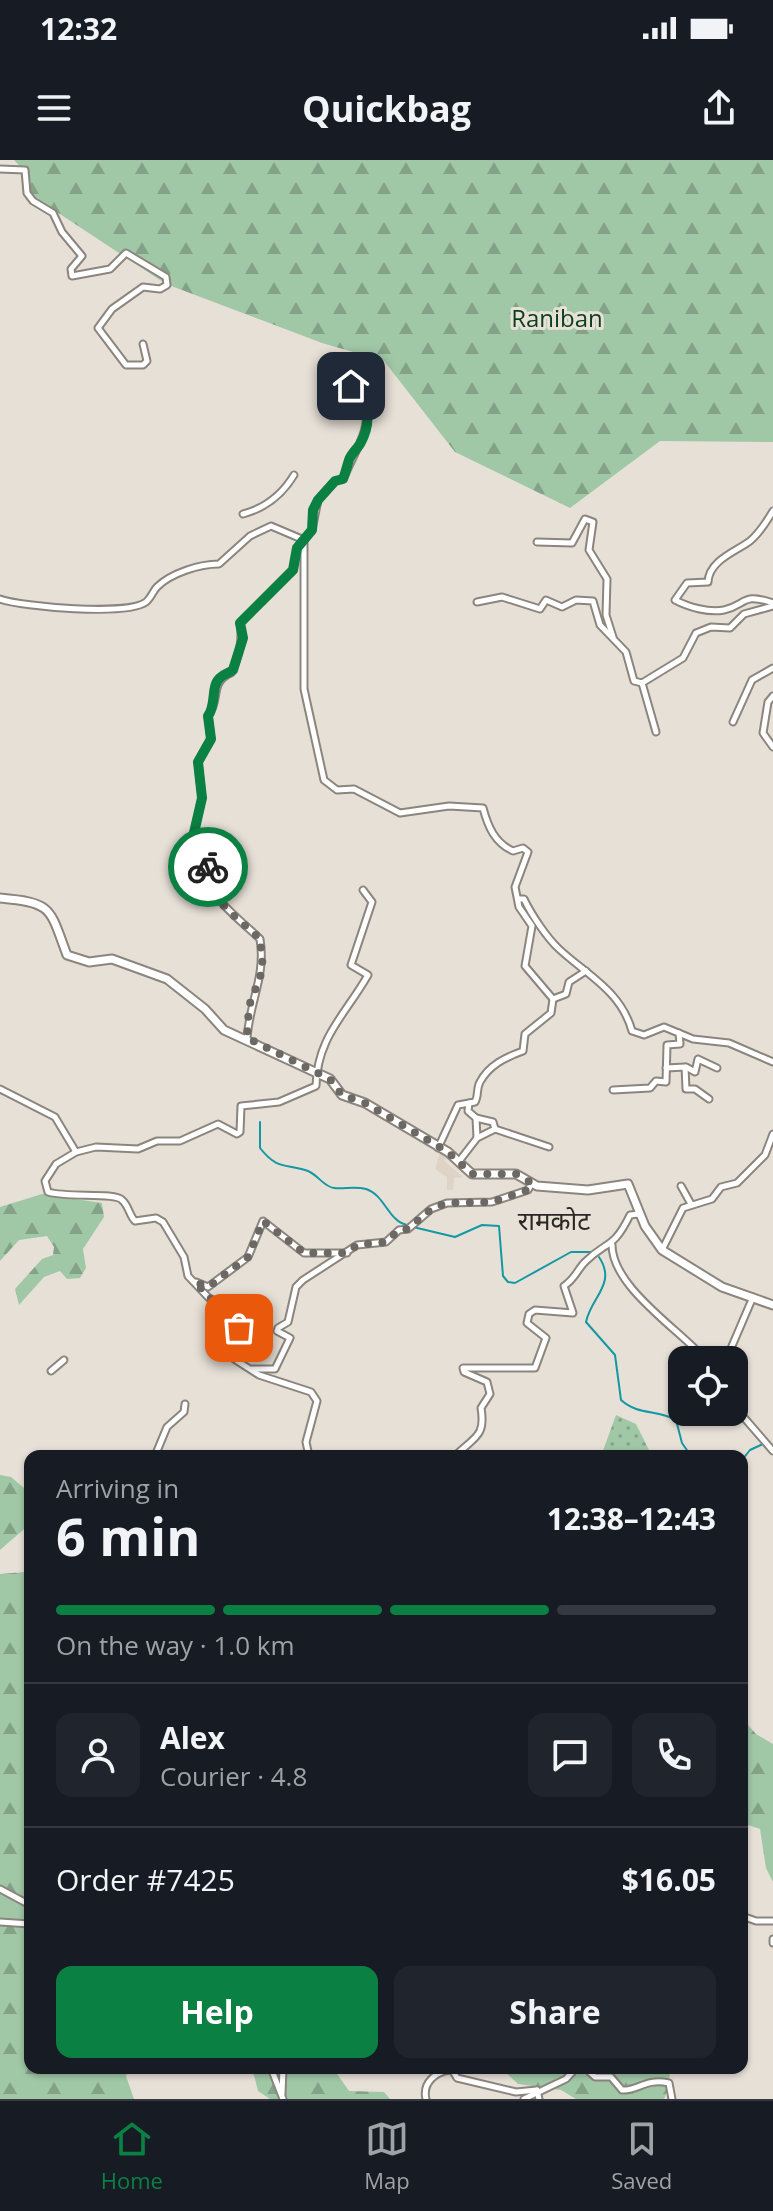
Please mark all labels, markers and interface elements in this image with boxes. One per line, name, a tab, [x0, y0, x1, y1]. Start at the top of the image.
text: 12:32	[40, 8, 117, 49]
text: Quickbag	[302, 84, 471, 133]
icon: menu	[32, 86, 76, 130]
icon: share	[697, 86, 741, 130]
park label: Raniban	[511, 301, 603, 334]
pin	[317, 352, 385, 420]
icon: home	[329, 364, 373, 408]
courier	[168, 827, 248, 907]
icon: bike	[186, 845, 230, 889]
district label: रामकोट	[518, 1202, 591, 1238]
pin	[205, 1294, 273, 1362]
icon: bag	[217, 1306, 261, 1350]
map controls	[668, 1346, 748, 1426]
button: locate	[668, 1346, 748, 1426]
text: Arriving in	[56, 1470, 179, 1506]
text: 12:38–12:43	[547, 1498, 716, 1539]
text: 6 min	[56, 1500, 200, 1571]
text: On the way · 1.0 km	[56, 1627, 295, 1663]
button: person	[56, 1713, 140, 1797]
button: chat	[528, 1713, 612, 1797]
button: phone	[632, 1713, 716, 1797]
text: Alex	[160, 1717, 225, 1758]
text: Courier · 4.8	[160, 1758, 307, 1794]
text: Order #7425	[56, 1859, 235, 1900]
text: $16.05	[622, 1859, 716, 1900]
button: Help	[56, 1966, 378, 2058]
button: Share	[394, 1966, 716, 2058]
tab: Home	[101, 2117, 163, 2195]
tab: Map	[364, 2117, 410, 2195]
tab: Saved	[611, 2117, 672, 2195]

